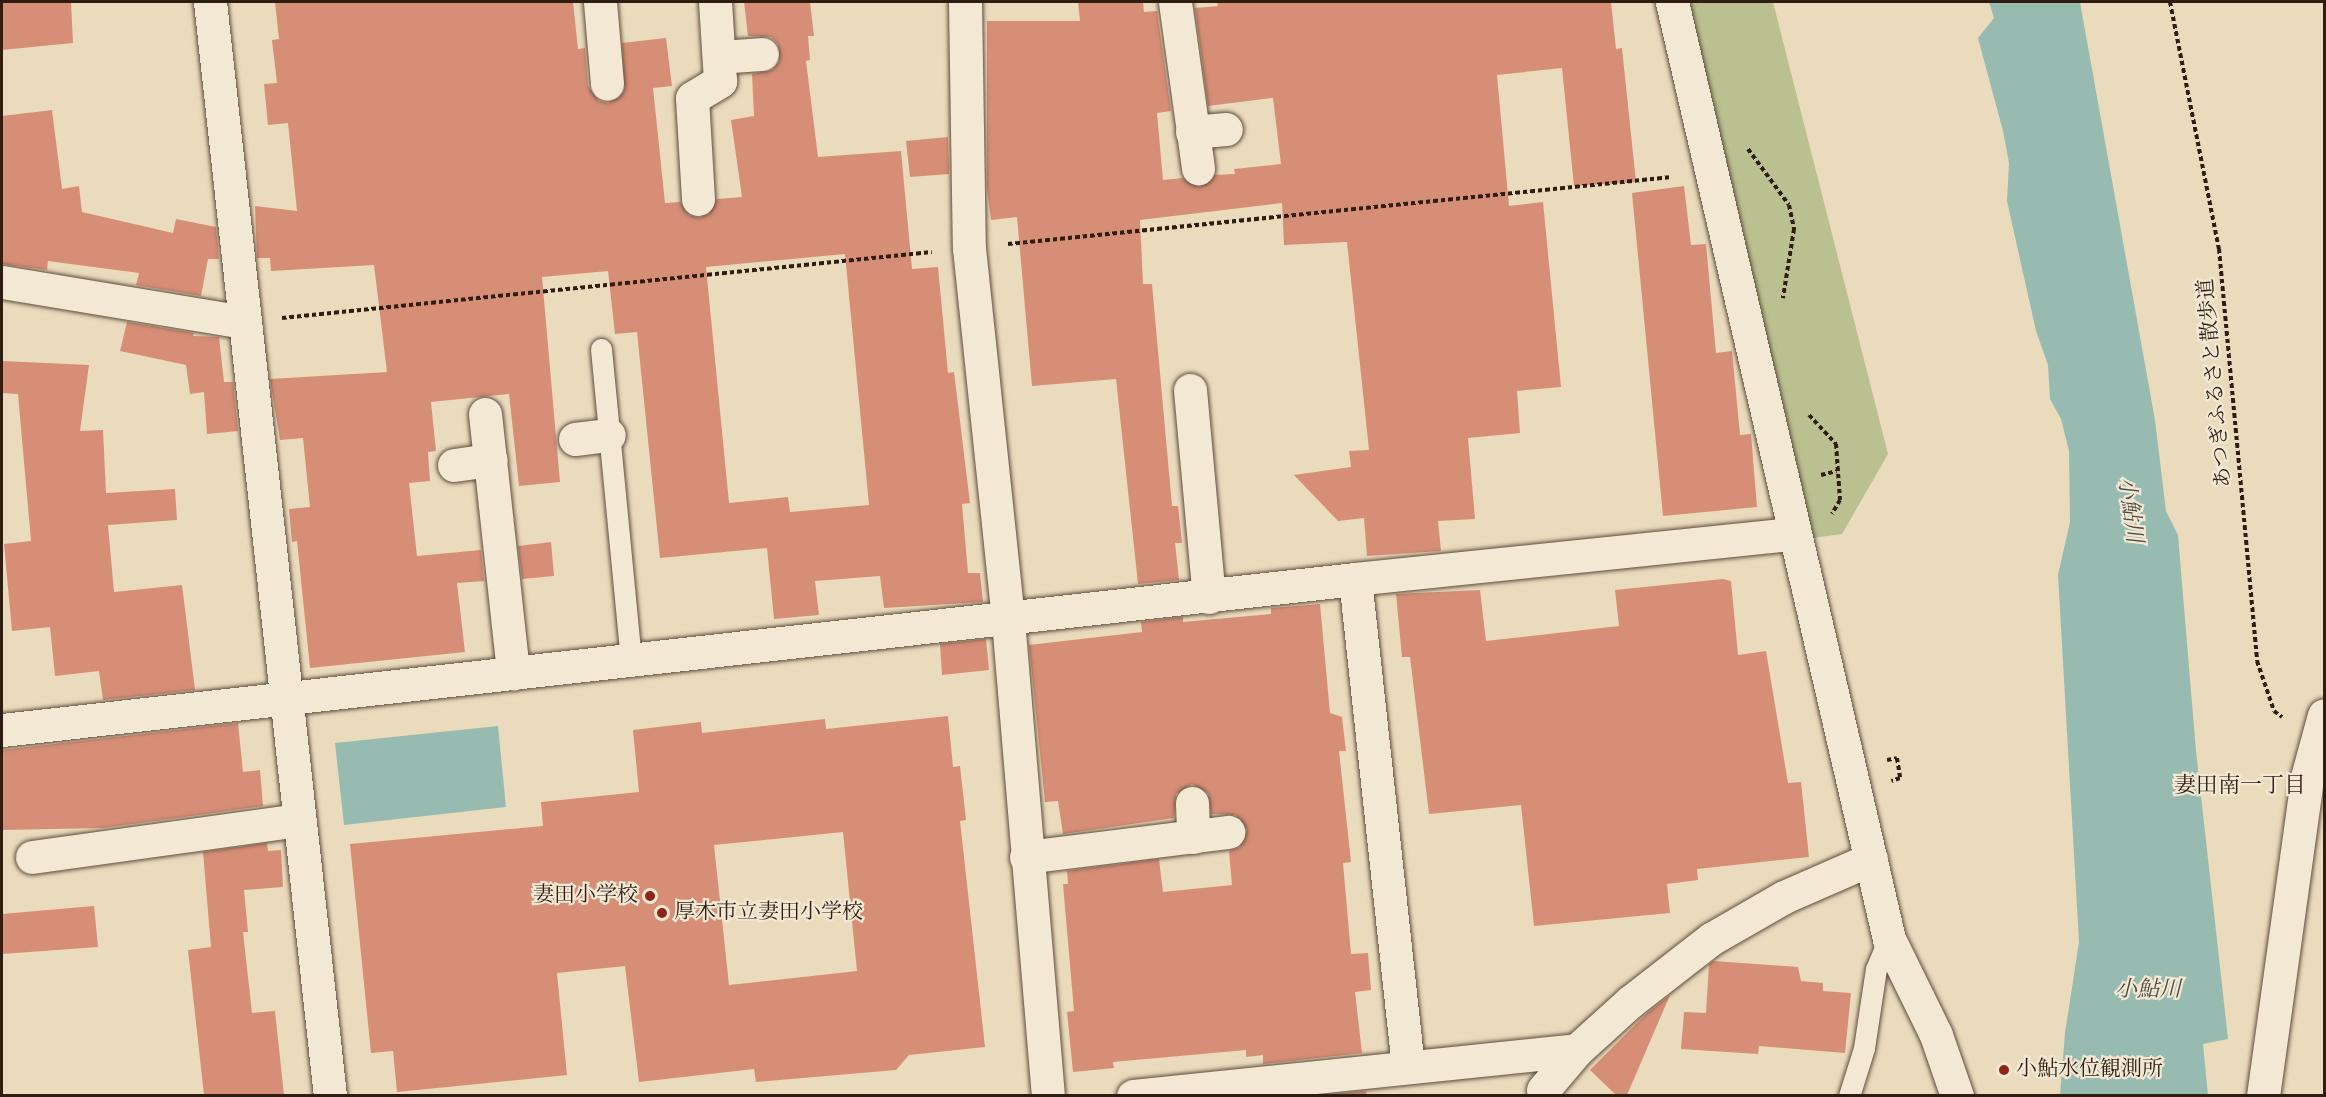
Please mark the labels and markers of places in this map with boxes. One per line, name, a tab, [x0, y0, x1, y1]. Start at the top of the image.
place label: 妻田小学校	[533, 883, 638, 909]
marker: 妻田小学校	[643, 889, 657, 903]
place label: 厚木市立妻田小学校	[674, 900, 863, 926]
marker: 厚木市立妻田小学校	[655, 906, 669, 920]
place label: 小鮎水位観測所	[2016, 1057, 2163, 1083]
marker: 小鮎水位観測所	[1997, 1063, 2011, 1077]

